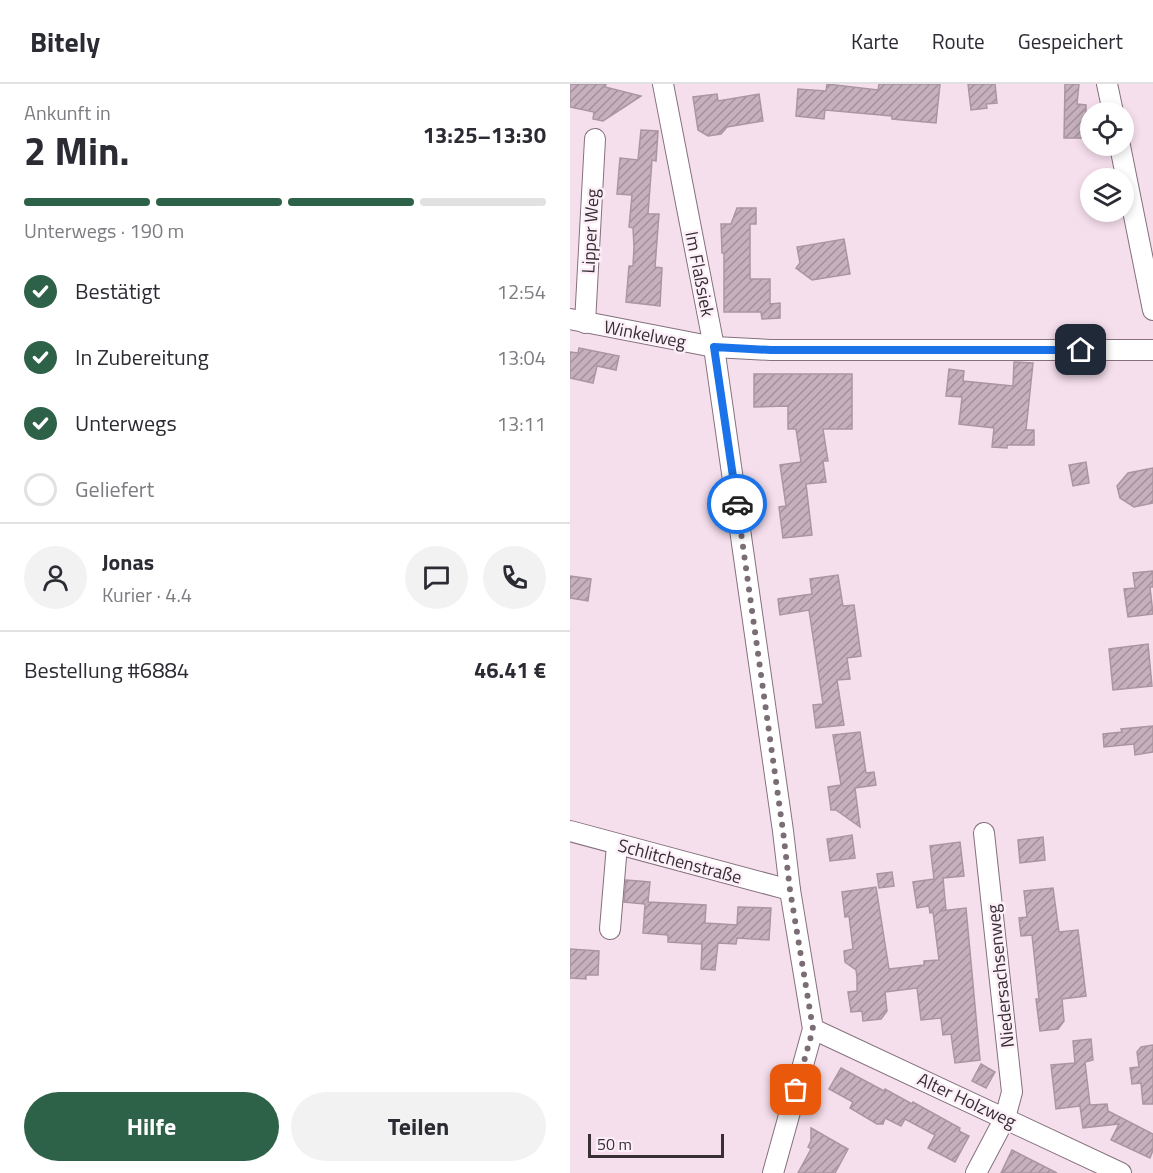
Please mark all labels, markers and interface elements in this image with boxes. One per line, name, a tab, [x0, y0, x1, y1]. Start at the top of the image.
text: Bitely	[30, 20, 100, 63]
text: Karte	[851, 25, 899, 57]
text: Route	[932, 25, 985, 57]
text: Gespeichert	[1018, 25, 1123, 57]
text: Ankunft in	[24, 97, 111, 128]
map controls	[1080, 102, 1134, 222]
button: locate	[1080, 102, 1134, 156]
text: 13:25–13:30	[423, 118, 546, 152]
text: 2 Min.	[24, 121, 130, 180]
button: layers	[1080, 168, 1134, 222]
street label: Lipper Weg	[574, 188, 606, 274]
text: Unterwegs · 190 m	[24, 215, 184, 246]
street label: Im Flaßsiek	[679, 229, 722, 319]
text: Bestätigt	[75, 274, 160, 308]
icon: check	[24, 275, 57, 308]
text: 12:54	[497, 276, 546, 307]
street label: Winkelweg	[602, 313, 688, 355]
pin	[1055, 324, 1106, 375]
icon: home	[1064, 333, 1097, 366]
text: In Zubereitung	[75, 340, 209, 374]
icon: check	[24, 341, 57, 374]
text: 13:04	[497, 342, 546, 373]
text: Unterwegs	[75, 406, 177, 440]
icon: check	[24, 407, 57, 440]
text: 13:11	[497, 408, 546, 439]
text: Geliefert	[75, 472, 154, 506]
courier	[707, 474, 767, 534]
icon: car	[721, 488, 754, 521]
text: Jonas	[102, 545, 154, 579]
button: person	[24, 546, 87, 609]
button: chat	[405, 546, 468, 609]
button: phone	[483, 546, 546, 609]
text: Kurier · 4.4	[102, 579, 192, 610]
text: Bestellung #6884	[24, 653, 189, 687]
text: 46.41 €	[474, 653, 546, 687]
street label: Schlitchenstraße	[615, 831, 745, 891]
street label: Niedersachsenweg	[979, 903, 1021, 1049]
pin	[770, 1064, 821, 1115]
street label: Alter Holzweg	[913, 1065, 1021, 1135]
icon: bag	[779, 1073, 812, 1106]
button: Hilfe	[24, 1092, 279, 1161]
button: Teilen	[291, 1092, 546, 1161]
scale bar	[588, 1131, 724, 1158]
text: 50 m	[597, 1132, 632, 1156]

